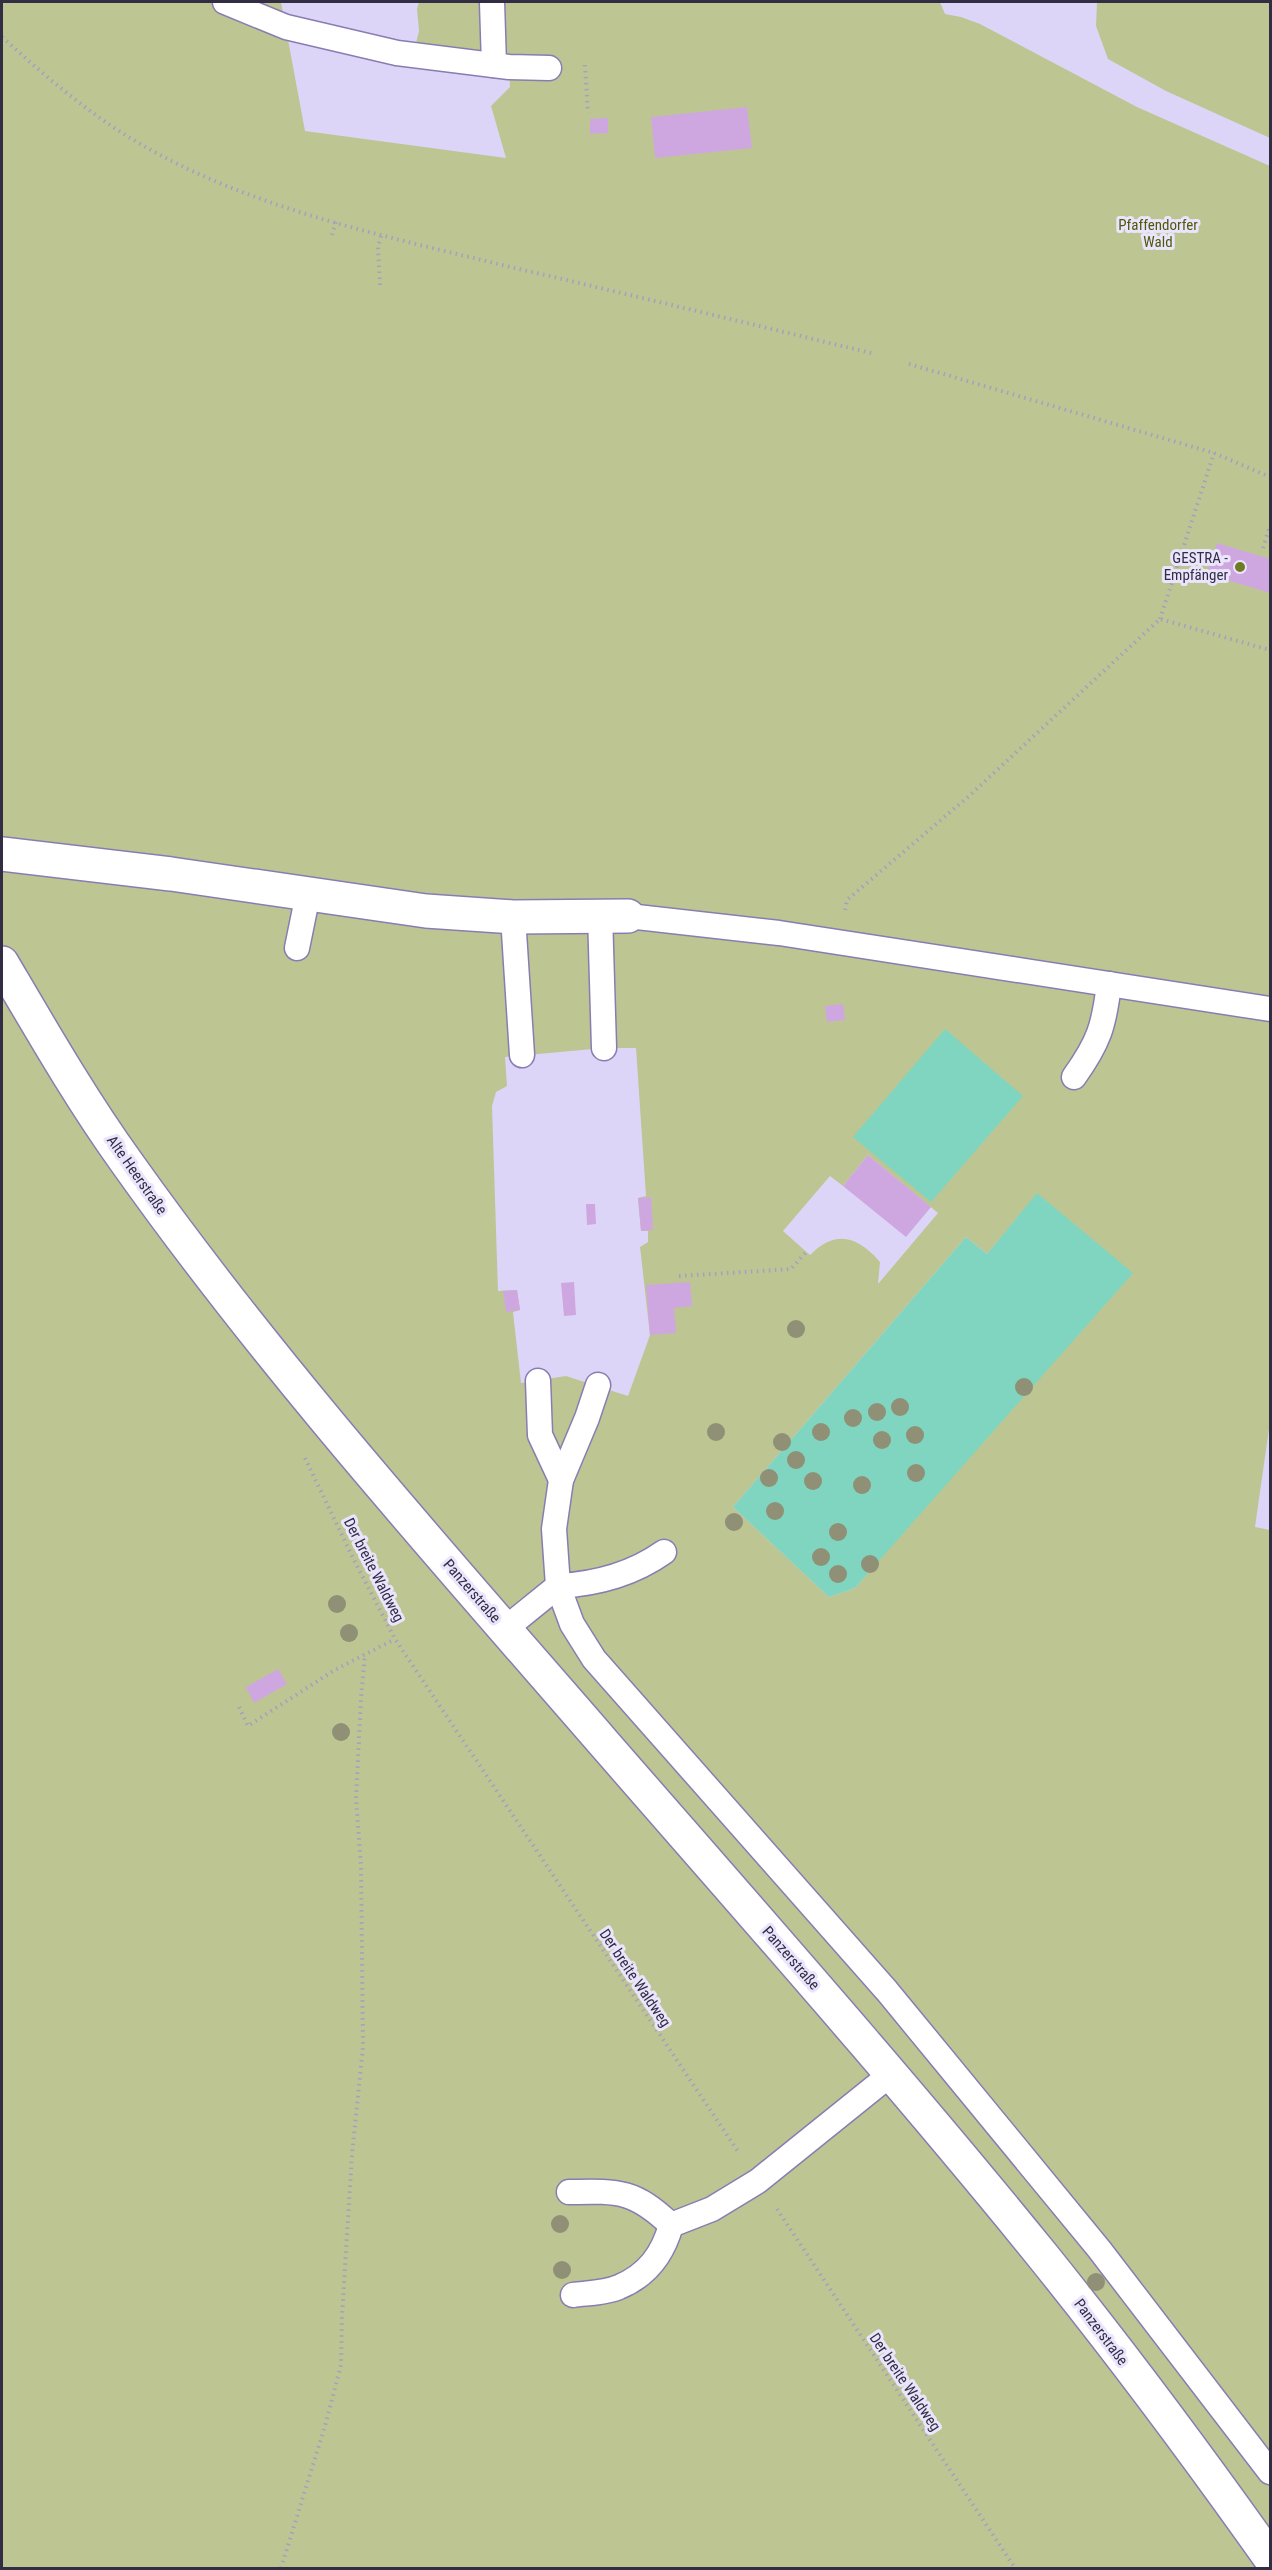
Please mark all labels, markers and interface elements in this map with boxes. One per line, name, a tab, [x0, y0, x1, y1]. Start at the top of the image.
park label: Pfaffendorfer Wald	[1118, 216, 1198, 251]
place label: GESTRA - Empfänger	[1164, 549, 1228, 584]
marker: GESTRA - Empfänger	[1233, 560, 1247, 574]
street label: Alte Heerstraße	[103, 1132, 171, 1218]
street label: Der breite Waldweg	[340, 1515, 408, 1625]
street label: Panzerstraße	[440, 1556, 504, 1626]
street label: Panzerstraße	[759, 1923, 823, 1993]
street label: Der breite Waldweg	[596, 1926, 674, 2030]
street label: Panzerstraße	[1070, 2295, 1132, 2369]
street label: Der breite Waldweg	[866, 2330, 944, 2434]

